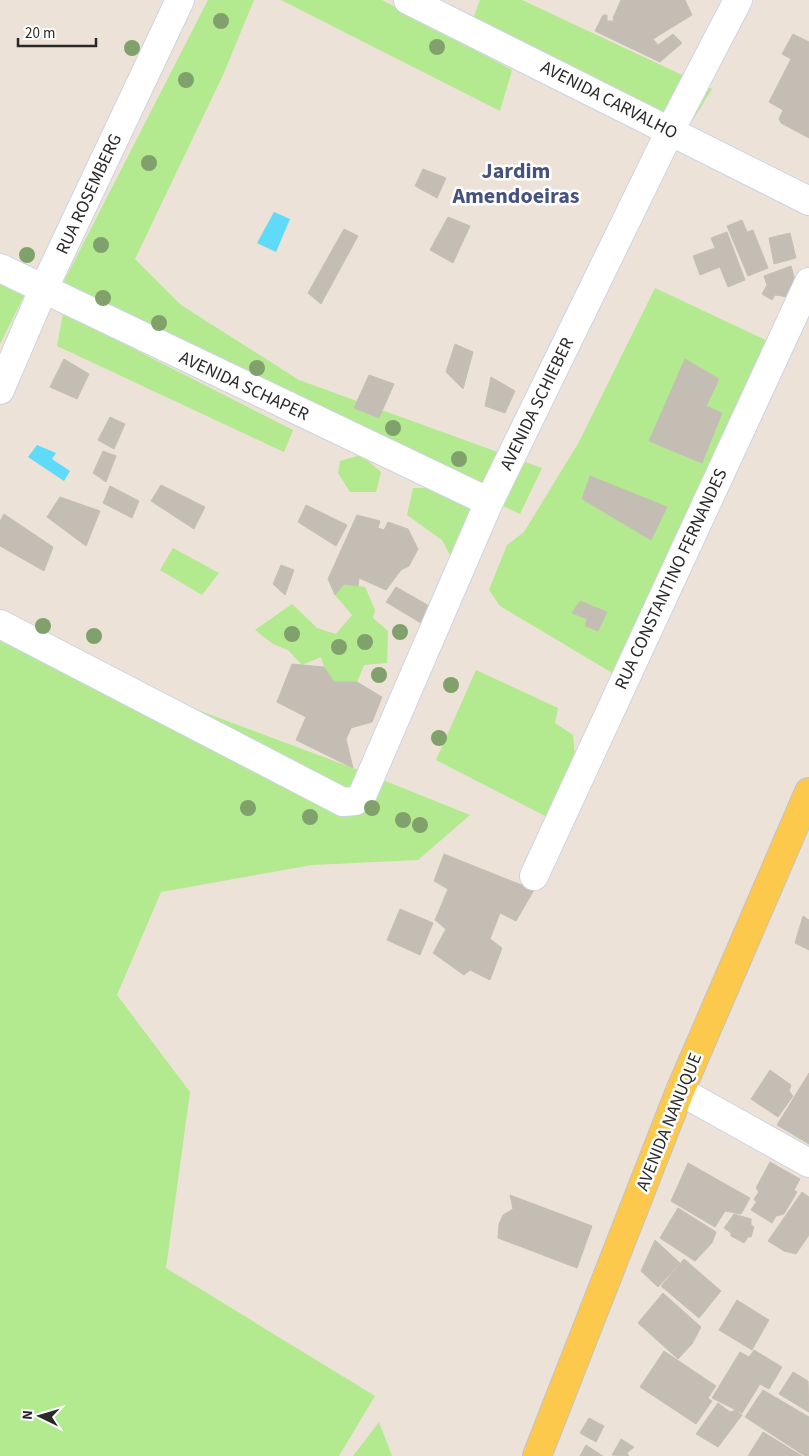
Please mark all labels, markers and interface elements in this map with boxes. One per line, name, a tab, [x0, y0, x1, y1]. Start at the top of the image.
scale bar	[18, 15, 95, 47]
text: 20 m	[25, 23, 55, 44]
street label: AVENIDA CARVALHO	[536, 55, 682, 145]
street label: RUA ROSEMBERG	[50, 129, 128, 259]
district label: Jardim Amendoeiras	[451, 155, 580, 212]
street label: AVENIDA SCHIEBER	[494, 333, 580, 475]
street label: AVENIDA SCHAPER	[175, 345, 313, 427]
street label: RUA CONSTANTINO FERNANDES	[609, 464, 733, 694]
street label: AVENIDA NANUQUE	[630, 1049, 708, 1195]
north arrow	[15, 1391, 65, 1441]
text: N	[18, 1409, 38, 1420]

